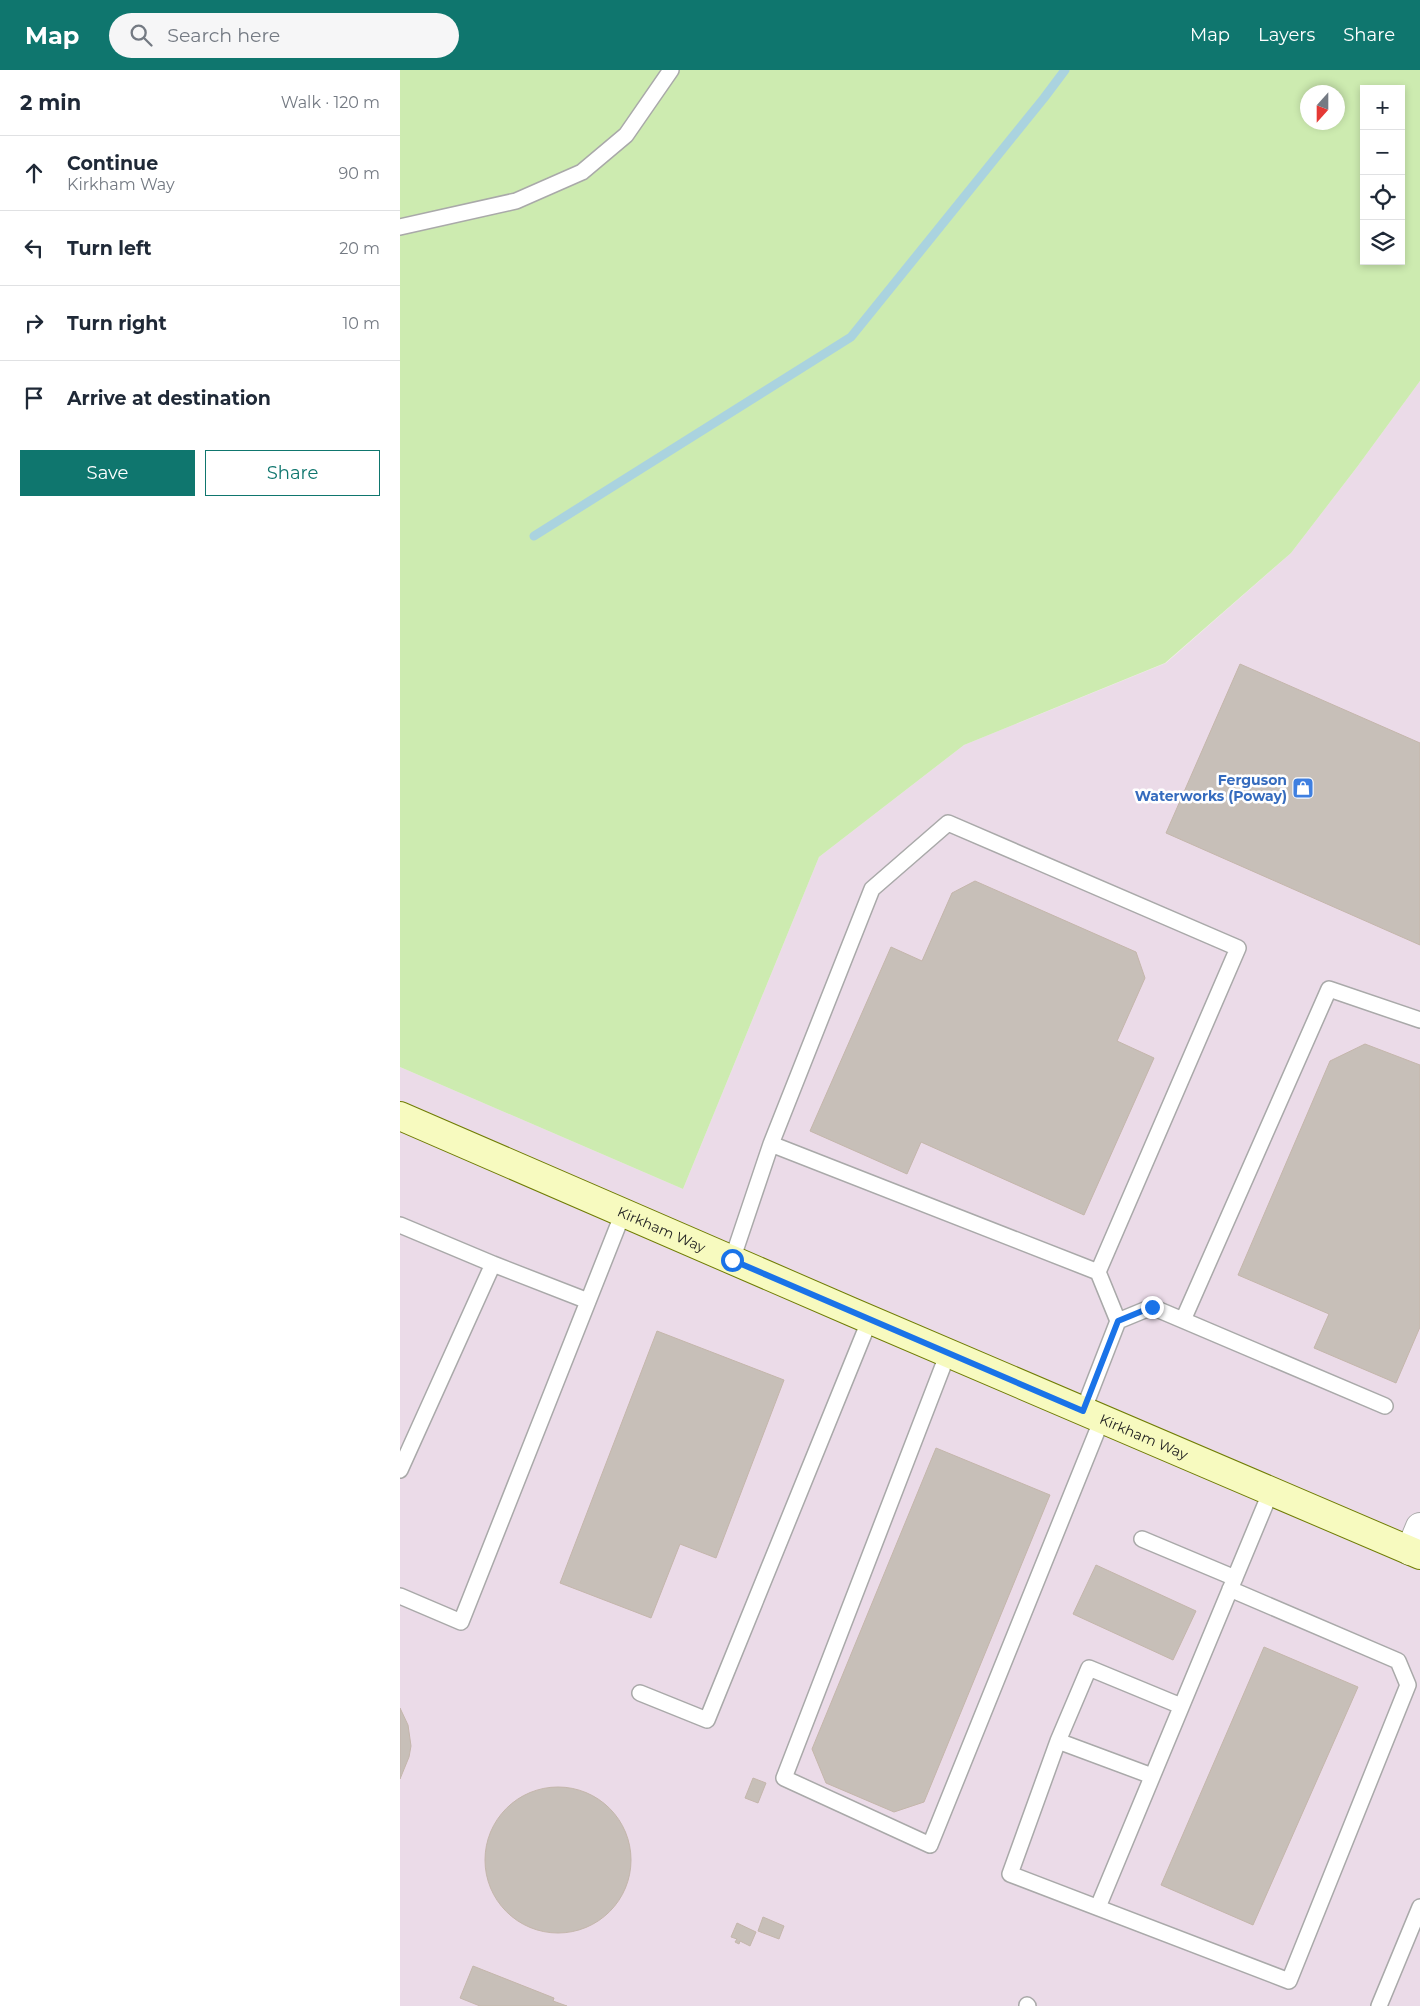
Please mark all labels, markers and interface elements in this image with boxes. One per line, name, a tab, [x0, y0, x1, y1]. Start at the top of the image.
search box	[109, 13, 459, 58]
text: Map	[25, 21, 79, 50]
icon: search	[127, 21, 155, 49]
text: Search here	[167, 24, 280, 47]
text: Map	[1190, 24, 1230, 46]
text: Layers	[1258, 24, 1315, 46]
text: Share	[1343, 24, 1395, 46]
north arrow	[1300, 85, 1345, 130]
map controls	[1360, 85, 1405, 265]
button: +	[1360, 85, 1405, 130]
text: 2 min	[20, 90, 81, 115]
text: Walk · 120 m	[281, 93, 380, 112]
button: −	[1360, 130, 1405, 175]
text: Continue	[67, 152, 158, 175]
icon: ahead	[20, 159, 48, 187]
text: 90 m	[338, 164, 380, 183]
text: Kirkham Way	[67, 175, 175, 194]
button: locate	[1360, 175, 1405, 220]
button: layers	[1360, 220, 1405, 265]
icon: left	[20, 234, 48, 262]
text: Turn left	[67, 237, 152, 260]
text: 20 m	[339, 239, 380, 258]
icon: right	[20, 309, 48, 337]
text: Turn right	[67, 312, 167, 335]
text: 10 m	[342, 314, 380, 333]
icon: arrive	[20, 384, 48, 412]
text: Arrive at destination	[67, 387, 271, 410]
button: Save	[20, 450, 195, 496]
button: Share	[205, 450, 380, 496]
place label: Ferguson Waterworks (Poway)	[1135, 771, 1287, 805]
shop icon: Ferguson Waterworks (Poway)	[1291, 776, 1315, 800]
street label: Kirkham Way	[615, 1202, 709, 1257]
route start	[721, 1249, 744, 1272]
route end	[1141, 1296, 1164, 1319]
street label: Kirkham Way	[1097, 1410, 1191, 1464]

